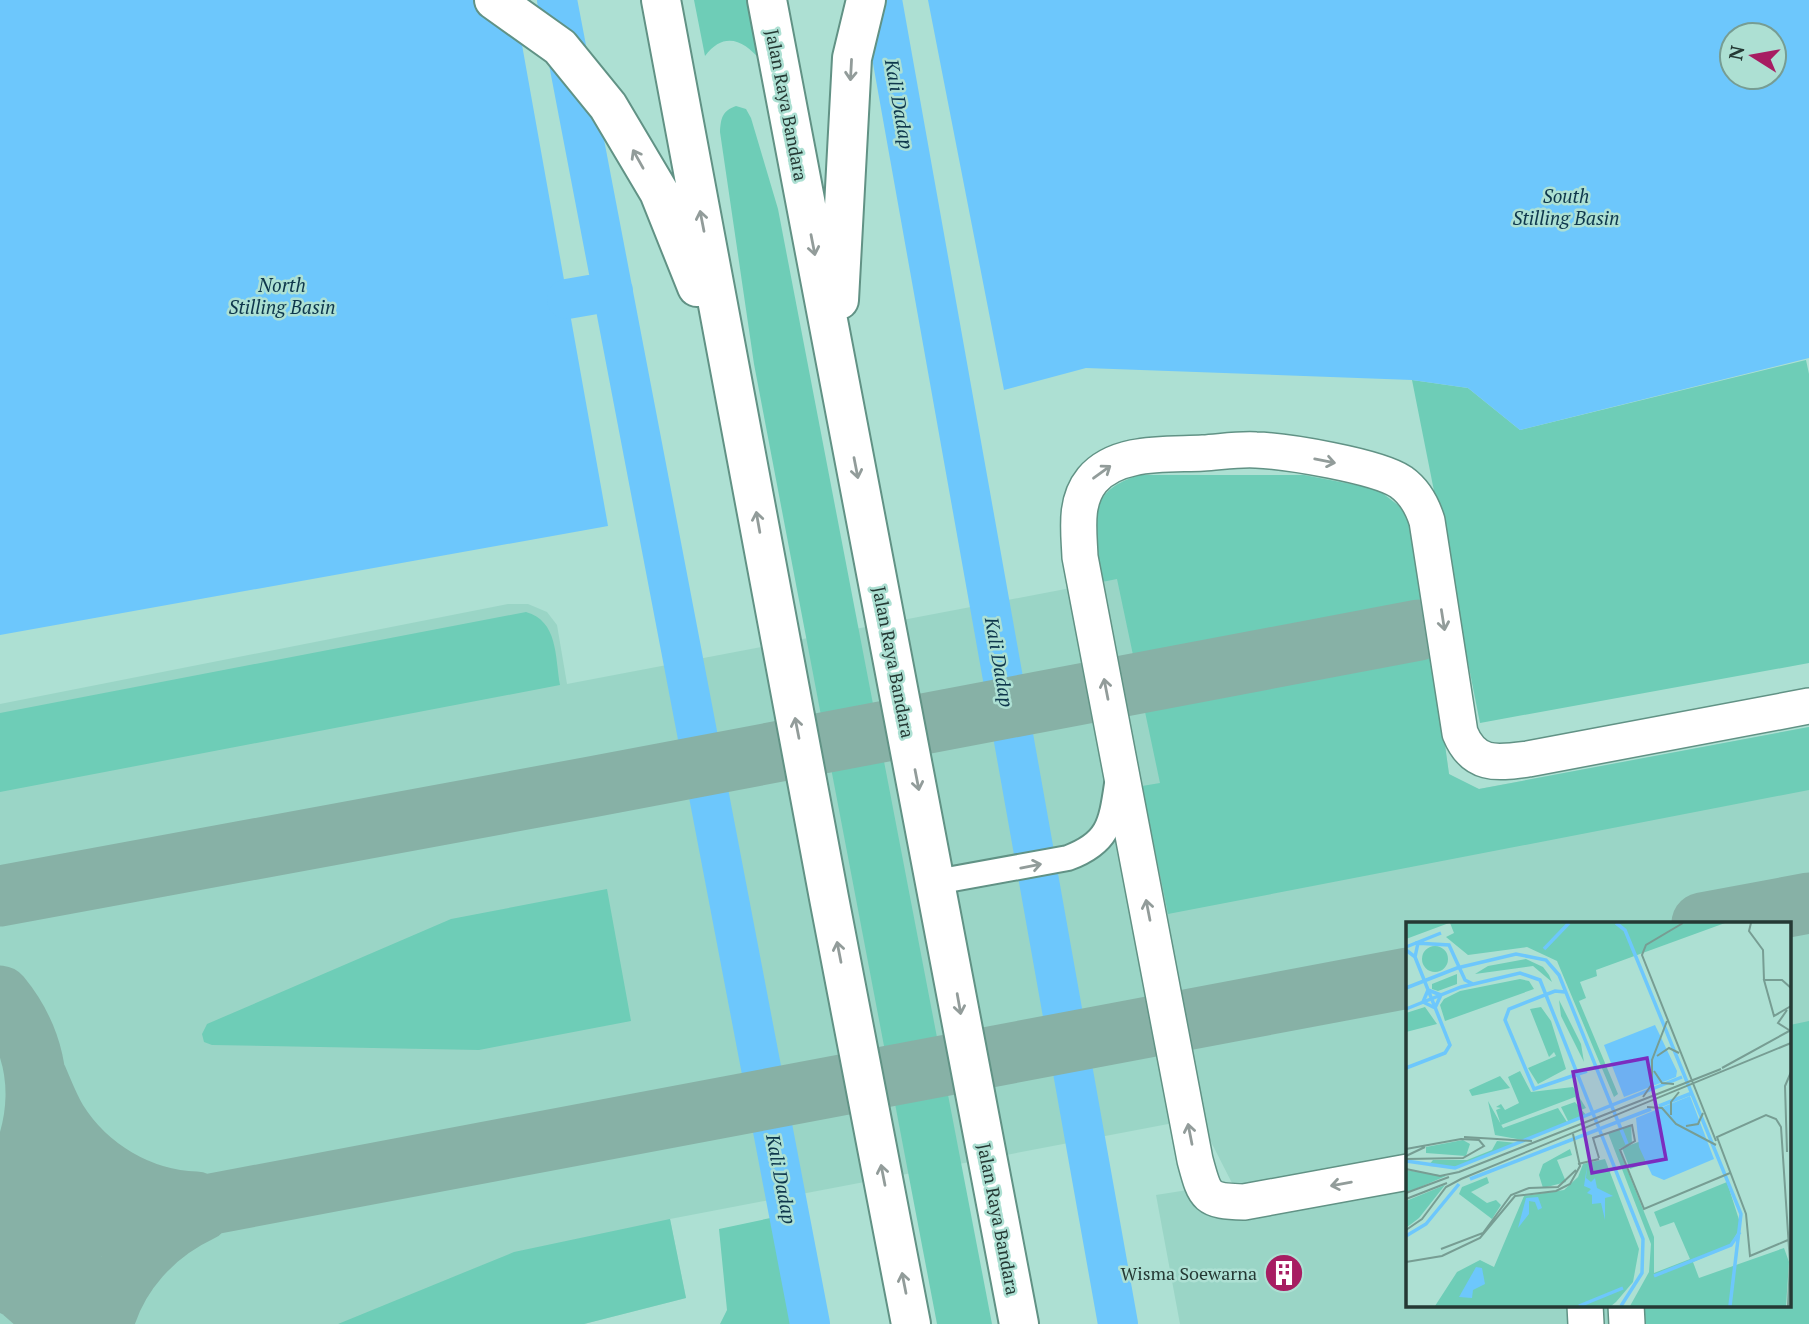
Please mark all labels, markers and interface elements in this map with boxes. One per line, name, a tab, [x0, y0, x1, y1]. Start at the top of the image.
north arrow	[1718, 21, 1788, 91]
street label: Jalan Raya Bandara	[761, 27, 813, 183]
text: N	[1722, 43, 1750, 62]
water label: Kali Dadap	[880, 56, 920, 151]
one-way arrow	[845, 58, 858, 81]
one-way arrow	[631, 150, 645, 170]
water label: South Stilling Basin	[1512, 183, 1620, 230]
one-way arrow	[695, 210, 709, 233]
one-way arrow	[807, 233, 820, 256]
water label: North Stilling Basin	[228, 272, 336, 319]
one-way arrow	[1313, 454, 1336, 468]
one-way arrow	[850, 457, 864, 479]
one-way arrow	[1092, 465, 1111, 480]
one-way arrow	[751, 511, 764, 534]
street label: Jalan Raya Bandara	[868, 584, 920, 740]
one-way arrow	[1437, 608, 1450, 631]
water label: Kali Dadap	[980, 614, 1020, 709]
one-way arrow	[1099, 678, 1112, 701]
one-way arrow	[789, 717, 803, 740]
one-way arrow	[911, 768, 924, 791]
one-way arrow	[1019, 858, 1042, 872]
one-way arrow	[1141, 899, 1154, 922]
inset map	[1406, 922, 1792, 1306]
one-way arrow	[832, 941, 845, 964]
one-way arrow	[953, 992, 966, 1015]
one-way arrow	[1182, 1123, 1196, 1146]
water label: Kali Dadap	[761, 1131, 803, 1226]
street label: Jalan Raya Bandara	[973, 1141, 1025, 1297]
one-way arrow	[875, 1164, 889, 1187]
one-way arrow	[1330, 1178, 1353, 1192]
building icon: Wisma Soewarna	[1263, 1252, 1305, 1294]
place label: Wisma Soewarna	[1120, 1261, 1257, 1285]
one-way arrow	[896, 1272, 910, 1295]

